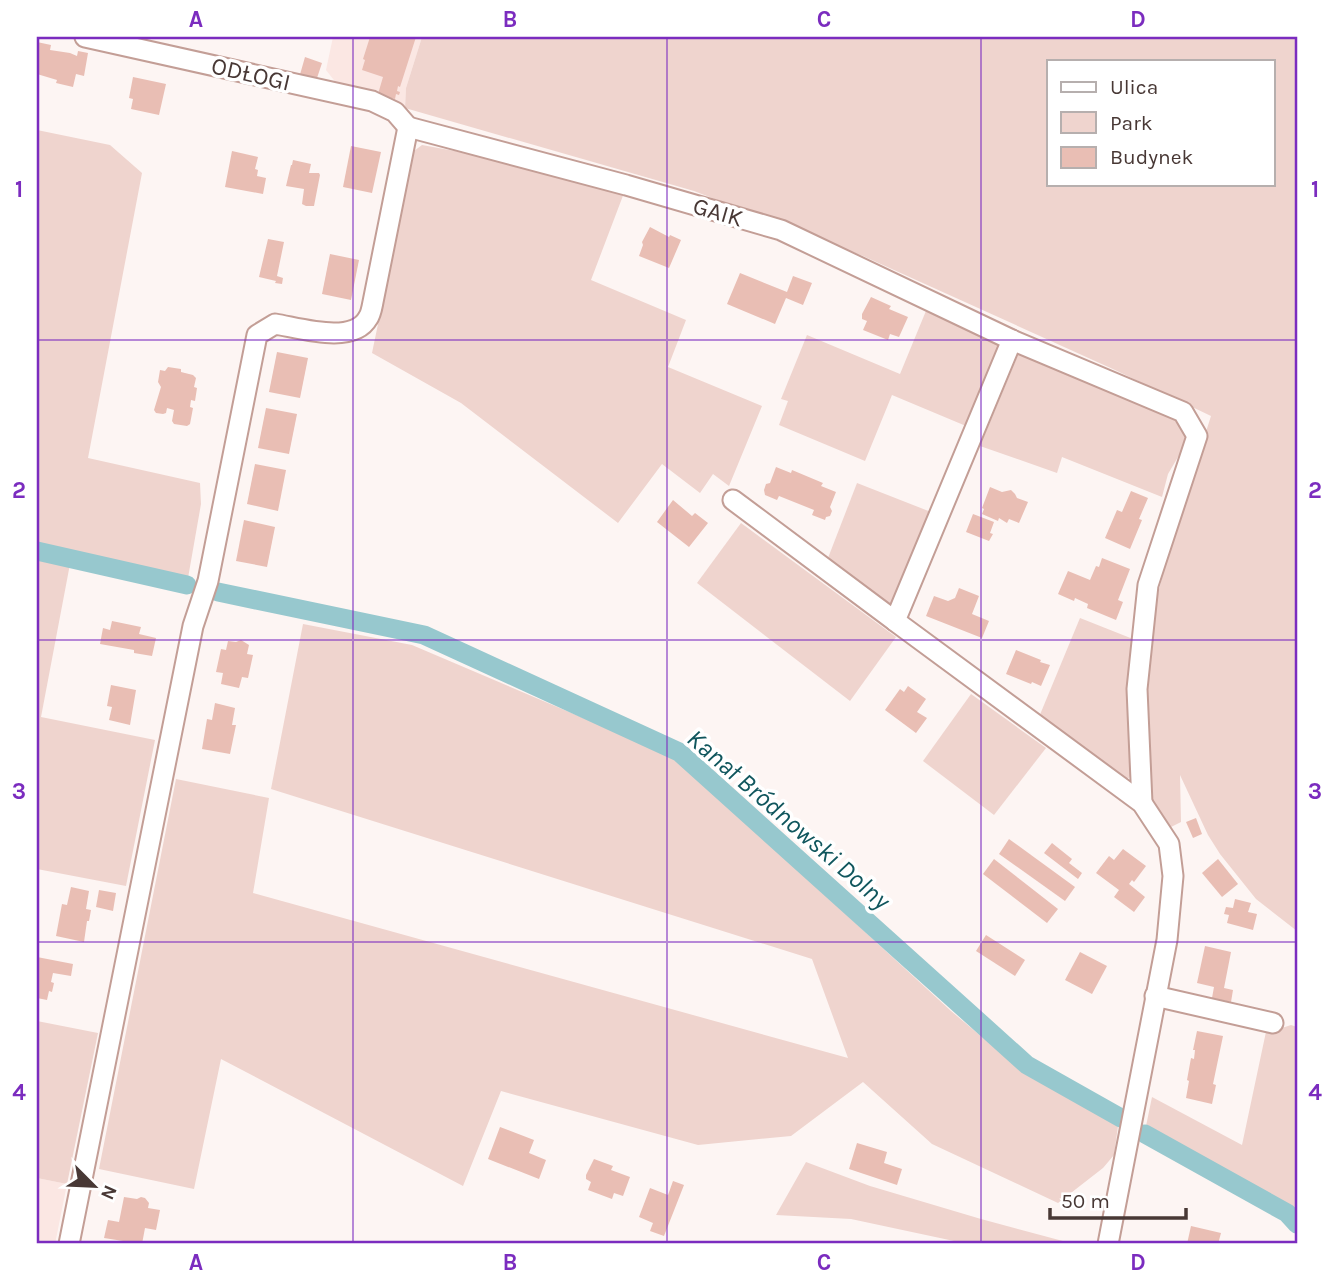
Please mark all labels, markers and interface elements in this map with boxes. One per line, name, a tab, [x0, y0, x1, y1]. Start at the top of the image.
text: A	[189, 6, 203, 33]
text: B	[503, 6, 517, 33]
text: C	[817, 6, 831, 33]
text: D	[1130, 6, 1146, 33]
street label: ODŁOGI	[209, 51, 293, 97]
legend	[1047, 60, 1274, 186]
text: Ulica	[1110, 75, 1158, 99]
text: Park	[1110, 111, 1153, 135]
text: Budynek	[1110, 145, 1193, 169]
text: 1	[15, 176, 23, 203]
text: 1	[1311, 176, 1319, 203]
street label: GAIK	[690, 192, 747, 233]
text: 2	[12, 477, 26, 504]
text: 2	[1308, 477, 1322, 504]
water label: Kanał Bródnowski Dolny	[681, 723, 897, 916]
text: 3	[12, 778, 26, 805]
text: 3	[1308, 778, 1322, 805]
text: 4	[12, 1079, 26, 1106]
text: 4	[1308, 1079, 1322, 1106]
north arrow	[60, 1152, 130, 1222]
scale bar	[1050, 1176, 1187, 1220]
text: N	[96, 1182, 121, 1203]
text: 50 m	[1061, 1189, 1110, 1213]
text: A	[189, 1249, 203, 1276]
text: B	[503, 1249, 517, 1276]
text: C	[817, 1249, 831, 1276]
text: D	[1130, 1249, 1146, 1276]

